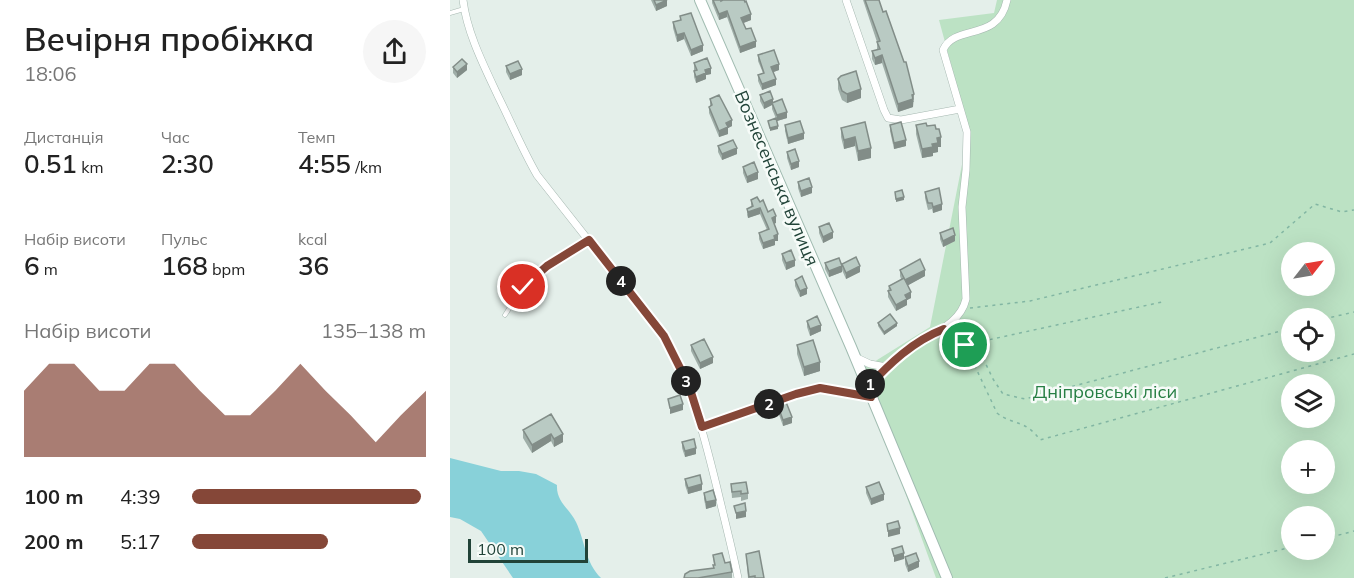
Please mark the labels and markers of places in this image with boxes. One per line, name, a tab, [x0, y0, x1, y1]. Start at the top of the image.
pin	[497, 261, 548, 312]
pin: 4	[606, 266, 636, 296]
pin	[939, 319, 990, 370]
pin: 3	[671, 366, 701, 396]
pin: 1	[855, 369, 885, 399]
pin: 2	[754, 389, 784, 419]

